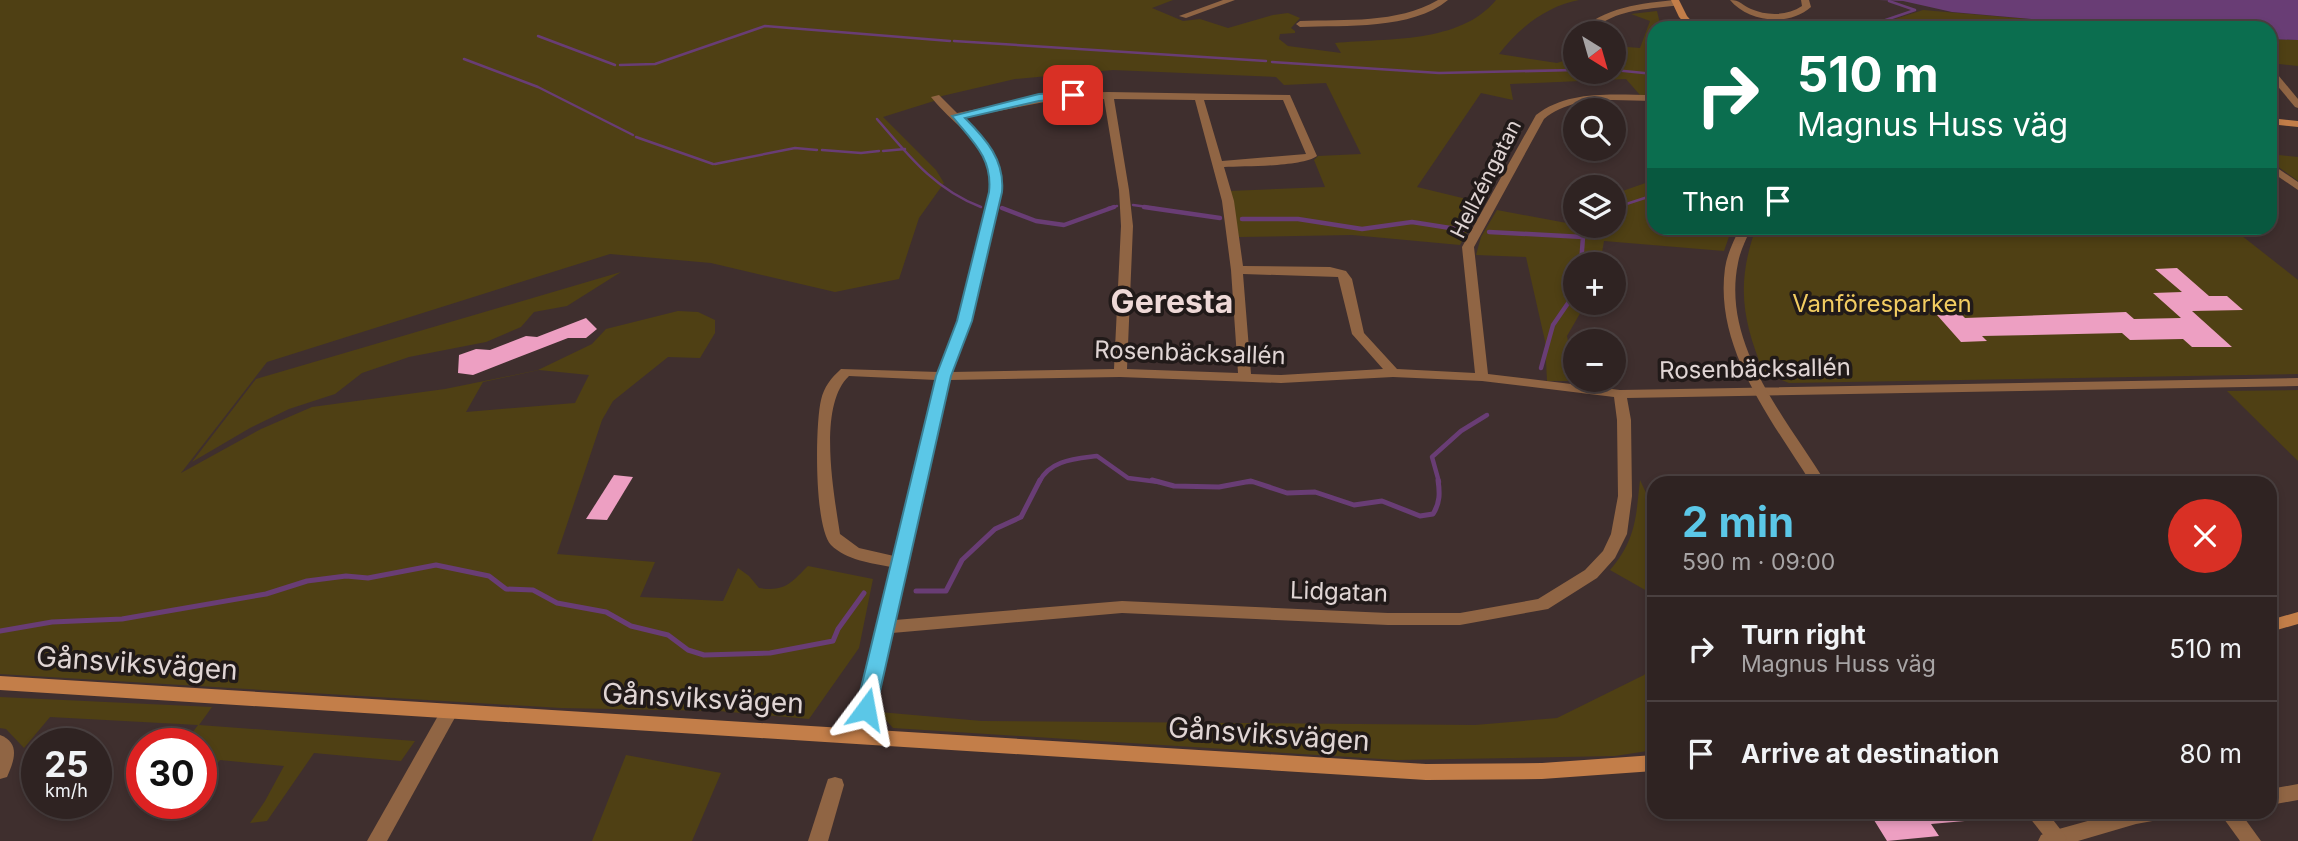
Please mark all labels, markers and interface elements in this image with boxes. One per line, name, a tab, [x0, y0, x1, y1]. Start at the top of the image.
north arrow	[1563, 21, 1626, 84]
map controls	[1563, 21, 1626, 392]
text: 510 m	[1797, 45, 1939, 104]
icon: right	[1682, 49, 1773, 140]
pin	[1043, 65, 1103, 125]
icon: arrive	[1054, 76, 1092, 114]
button: search	[1563, 98, 1626, 161]
text: Magnus Huss väg	[1797, 105, 2068, 144]
street label: Hellzéngatan	[1445, 115, 1526, 242]
button: layers	[1563, 175, 1626, 238]
icon: arrive	[1759, 182, 1797, 220]
text: Then	[1682, 186, 1745, 217]
button: +	[1563, 252, 1626, 315]
district label: Geresta	[1111, 282, 1233, 321]
park label: Vanföresparken	[1792, 289, 1972, 318]
button: −	[1563, 329, 1626, 392]
street label: Rosenbäcksallén	[1094, 335, 1286, 370]
street label: Rosenbäcksallén	[1659, 352, 1851, 385]
text: 2 min	[1682, 496, 1794, 547]
button: close	[2168, 499, 2242, 573]
text: 590 m · 09:00	[1682, 548, 1835, 576]
street label: Lidgatan	[1290, 575, 1388, 608]
text: Turn right	[1741, 619, 1866, 650]
icon: right	[1682, 630, 1720, 668]
text: 510 m	[2169, 633, 2242, 664]
street label: Gånsviksvägen	[35, 639, 239, 687]
text: Magnus Huss väg	[1741, 650, 1936, 678]
position arrow	[829, 672, 903, 746]
street label: Gånsviksvägen	[601, 676, 805, 720]
street label: Gånsviksvägen	[1167, 710, 1371, 758]
speed limit sign: 30	[126, 728, 217, 819]
icon: arrive	[1682, 735, 1720, 773]
text: Arrive at destination	[1741, 738, 2000, 769]
text: 80 m	[2179, 738, 2242, 769]
text: 25	[44, 743, 89, 785]
text: km/h	[45, 780, 88, 801]

